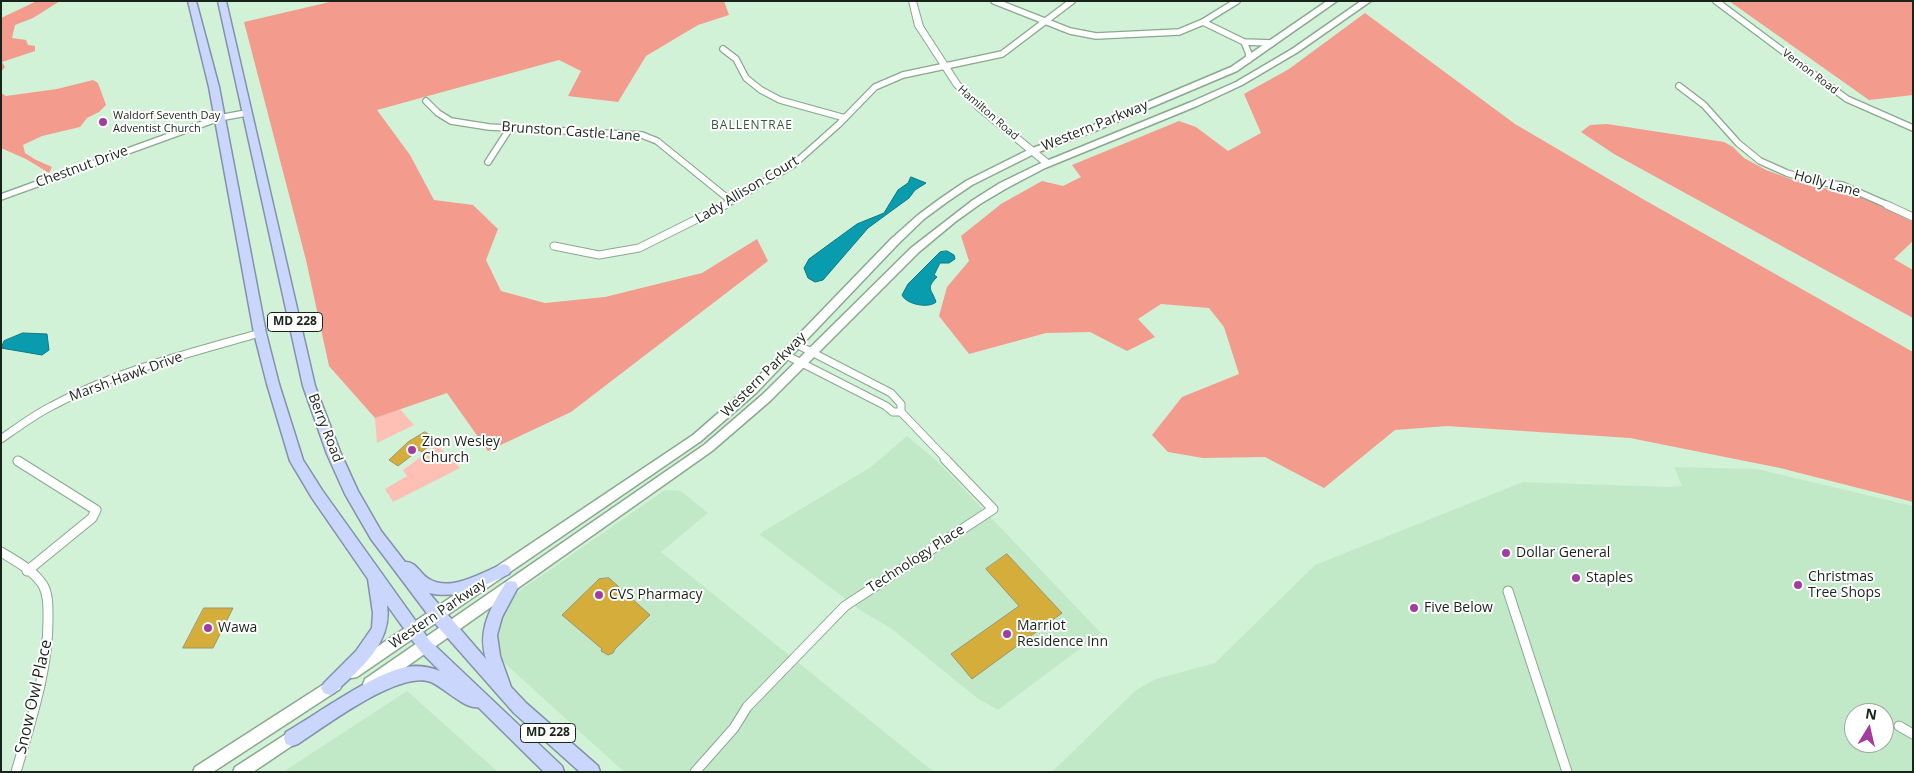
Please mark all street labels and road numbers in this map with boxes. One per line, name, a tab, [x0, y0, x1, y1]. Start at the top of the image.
street label: Vernon Road	[1779, 47, 1841, 97]
street label: Hamilton Road	[955, 83, 1021, 143]
street label: Western Parkway	[1039, 97, 1151, 155]
street label: Brunston Castle Lane	[501, 119, 641, 145]
street label: Chestnut Drive	[34, 143, 130, 191]
street label: Lady Allison Court	[692, 153, 802, 227]
street label: Holly Lane	[1792, 167, 1862, 201]
road number: MD 228	[268, 313, 322, 332]
street label: Western Parkway	[718, 329, 810, 421]
street label: Marsh Hawk Drive	[67, 349, 185, 405]
street label: Berry Road	[304, 391, 346, 465]
street label: Technology Place	[864, 521, 968, 597]
street label: Western Parkway	[386, 575, 490, 653]
street label: Snow Owl Place	[11, 638, 57, 756]
road number: MD 228	[520, 724, 576, 742]

